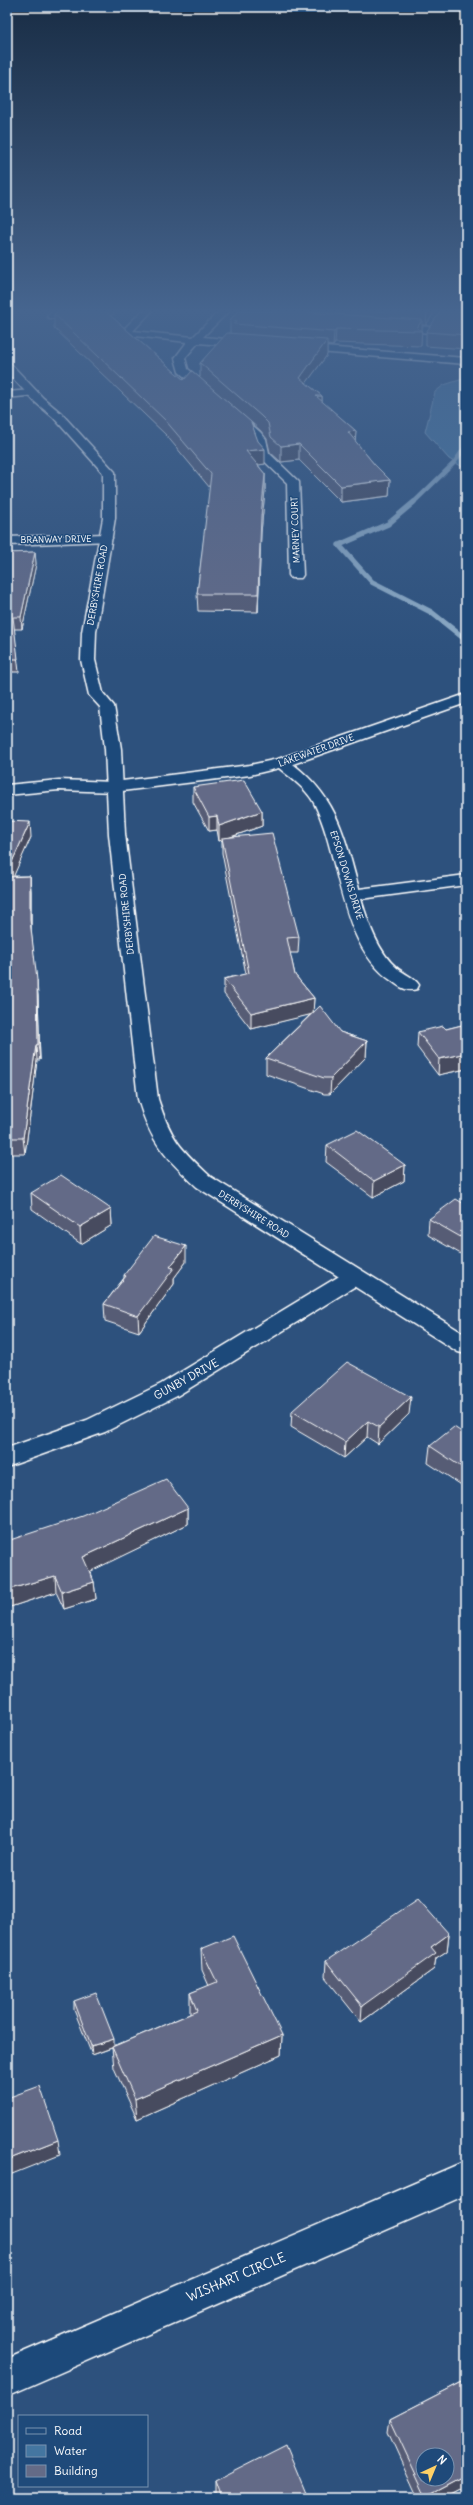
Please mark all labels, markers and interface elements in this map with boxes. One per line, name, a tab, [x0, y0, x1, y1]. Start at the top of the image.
street label: MARNEY COURT	[288, 496, 302, 563]
street label: BRANWAY DRIVE	[20, 533, 92, 545]
street label: DERBYSHIRE ROAD	[85, 544, 109, 626]
street label: LAKEWATER DRIVE	[277, 731, 355, 769]
street label: EPSON DOWNS DRIVE	[328, 829, 366, 921]
street label: DERBYSHIRE ROAD	[116, 873, 136, 955]
street label: DERBYSHIRE ROAD	[217, 1188, 291, 1240]
street label: GUNBY DRIVE	[151, 1355, 221, 1403]
street label: WISHART CIRCLE	[184, 2248, 288, 2306]
legend	[18, 2415, 148, 2487]
text: Road	[54, 2423, 82, 2438]
text: Water	[54, 2443, 87, 2458]
north arrow	[415, 2447, 455, 2487]
text: N	[434, 2452, 450, 2467]
text: Building	[54, 2463, 98, 2478]

